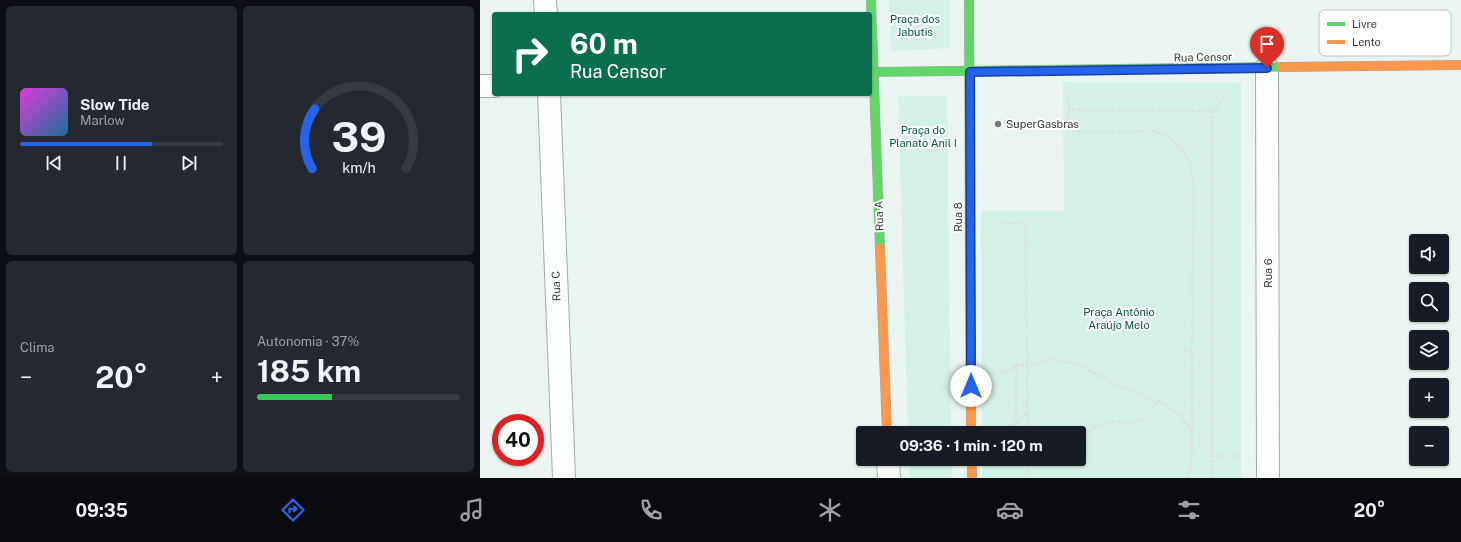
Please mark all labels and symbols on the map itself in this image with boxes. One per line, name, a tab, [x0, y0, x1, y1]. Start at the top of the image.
legend	[1319, 10, 1451, 56]
park label: Praça dos Jabutis	[890, 13, 940, 38]
text: Livre	[1352, 18, 1377, 30]
pin	[1250, 27, 1284, 68]
text: Lento	[1352, 36, 1381, 48]
street label: Rua Censor	[1174, 50, 1232, 64]
place label: SuperGasbras	[1006, 118, 1079, 130]
marker: SuperGasbras	[993, 119, 1003, 129]
park label: Praça do Planato Anil I	[889, 124, 957, 149]
street label: Rua A	[872, 200, 886, 231]
street label: Rua 8	[952, 202, 964, 232]
street label: Rua 6	[1262, 258, 1274, 288]
street label: Rua C	[549, 271, 563, 301]
park label: Praça Antônio Araújo Melo	[1083, 306, 1155, 331]
position arrow	[950, 365, 992, 407]
speed limit sign: 40	[492, 414, 544, 466]

